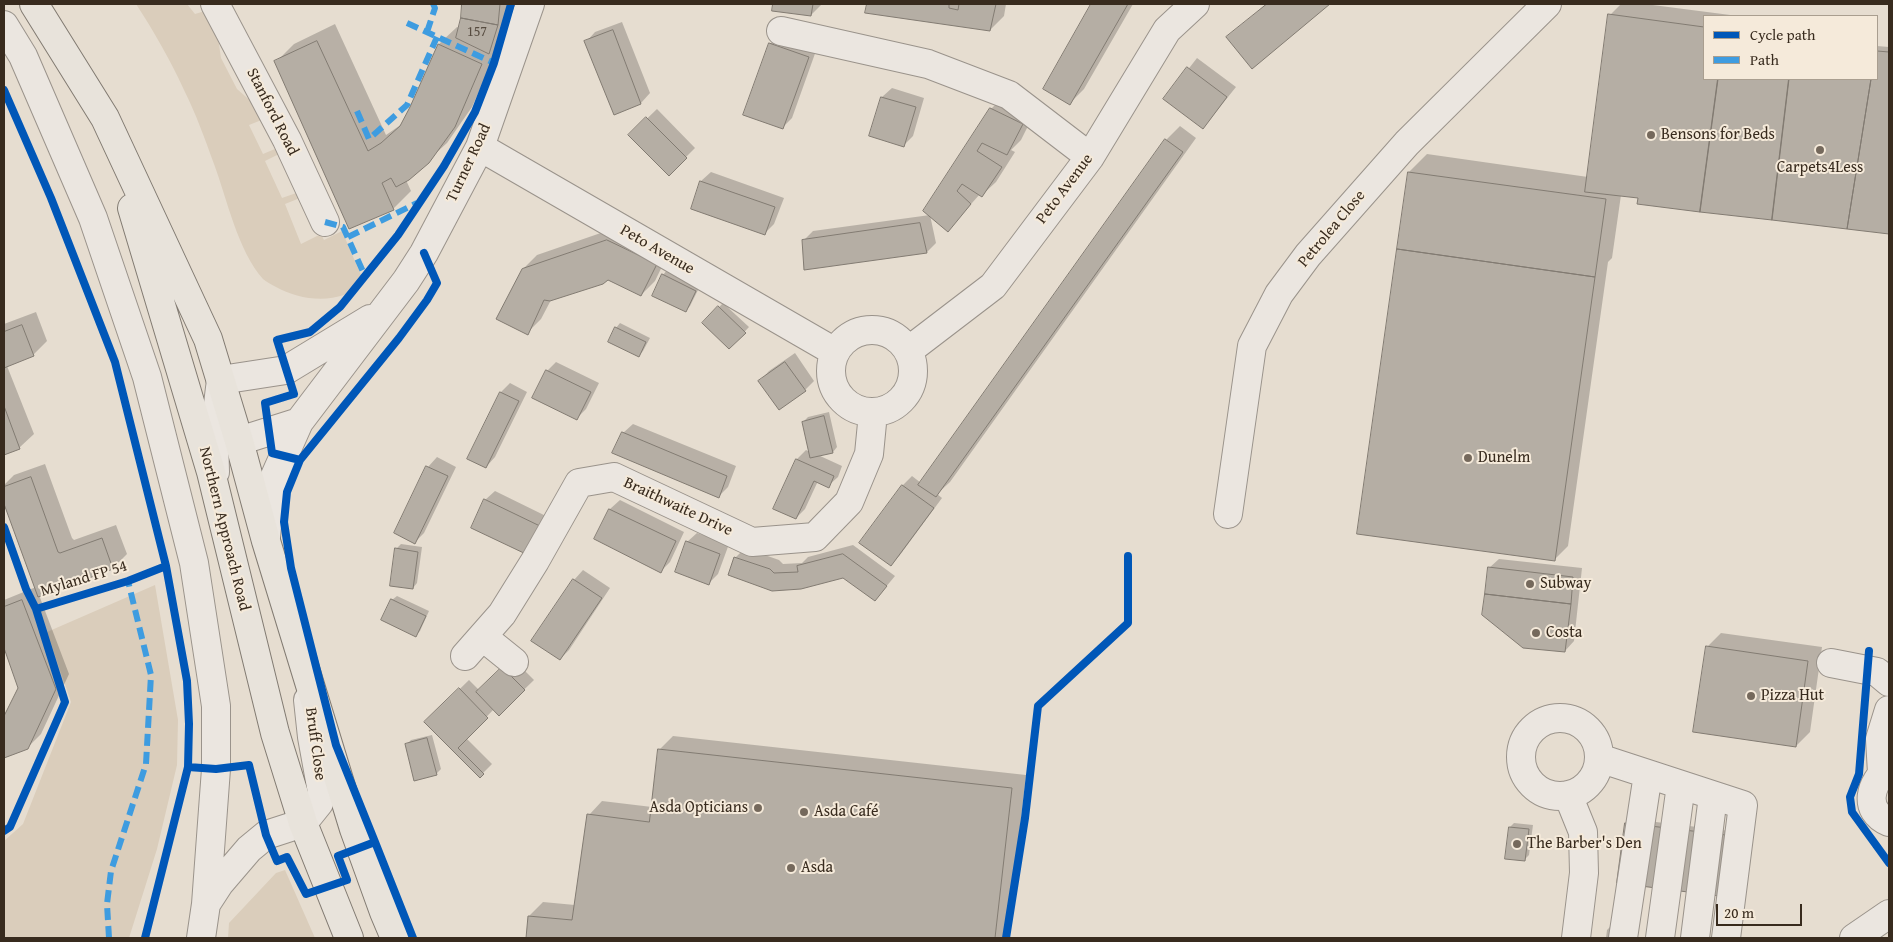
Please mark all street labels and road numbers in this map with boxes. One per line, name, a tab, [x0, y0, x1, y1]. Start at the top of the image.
street label: Stanford Road	[242, 65, 302, 159]
street label: Turner Road	[442, 121, 496, 205]
street label: Peto Avenue	[1032, 150, 1098, 228]
street label: Petrolea Close	[1294, 187, 1370, 271]
street label: Peto Avenue	[616, 221, 698, 279]
street label: Northern Approach Road	[194, 445, 254, 613]
street label: Braithwaite Drive	[620, 473, 736, 541]
street label: Myland FP 54	[38, 557, 130, 601]
street label: Bruff Close	[300, 706, 330, 782]

